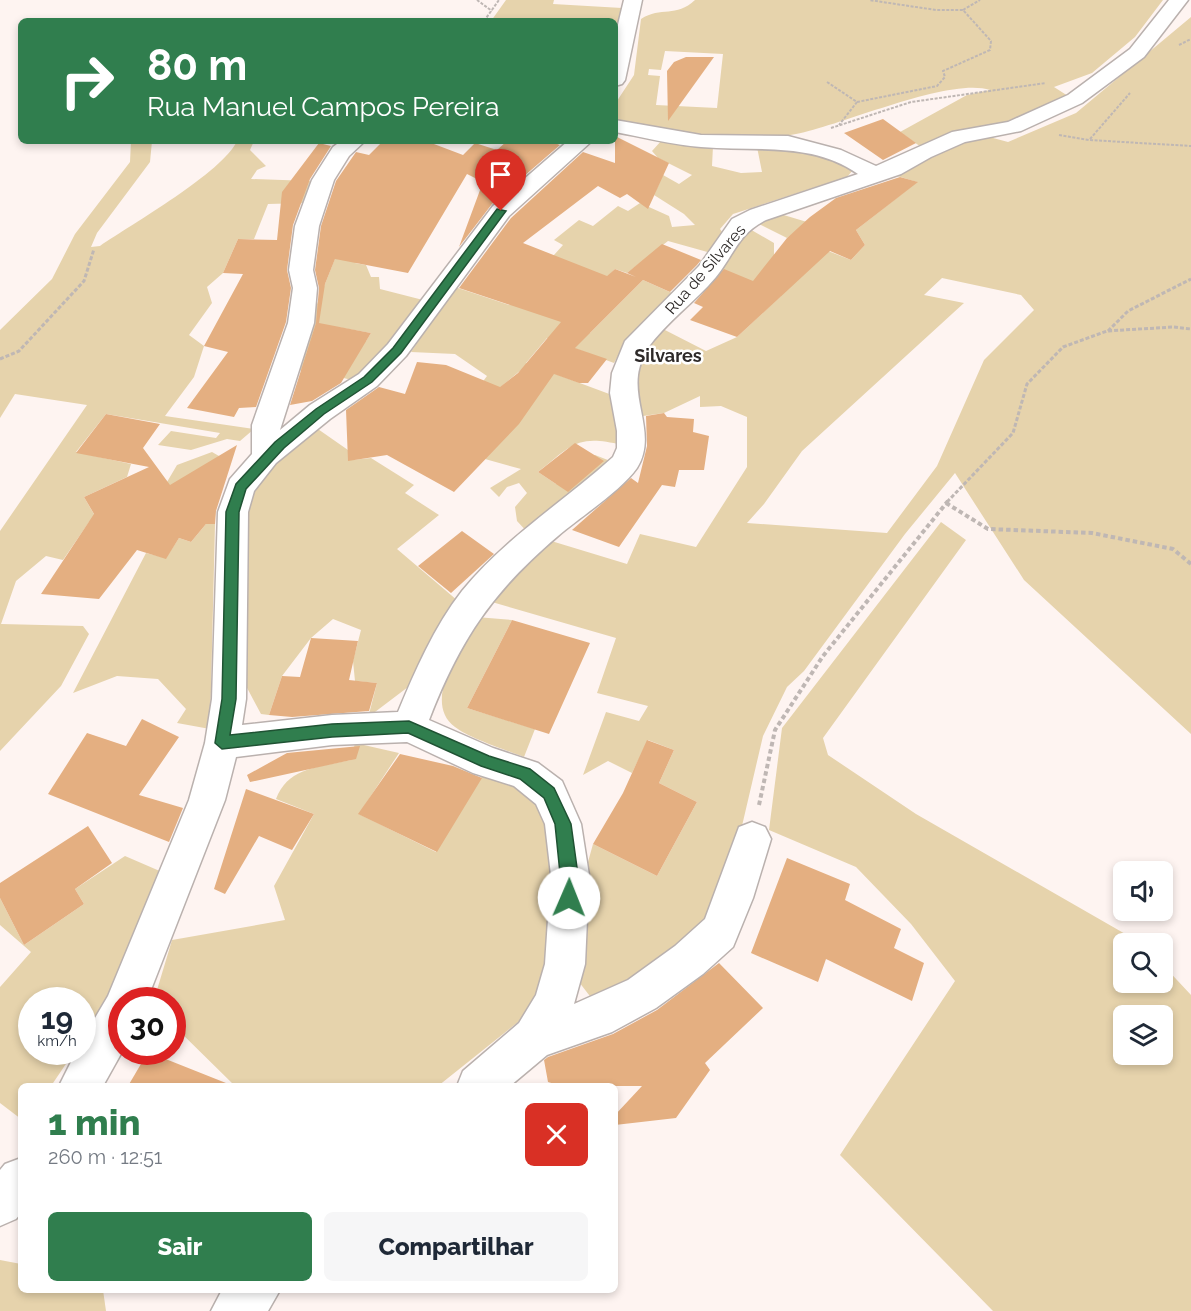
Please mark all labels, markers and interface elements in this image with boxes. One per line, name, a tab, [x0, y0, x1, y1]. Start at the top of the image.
text: 80 m	[147, 41, 247, 90]
icon: right	[48, 42, 126, 120]
text: Rua Manuel Campos Pereira	[147, 91, 499, 122]
pin	[475, 149, 526, 211]
icon: arrive	[484, 158, 517, 191]
street label: Rua de Silvares	[661, 220, 750, 318]
district label: Silvares	[634, 345, 702, 366]
map controls	[1113, 861, 1173, 1065]
button: sound	[1113, 861, 1173, 921]
position arrow	[537, 866, 601, 930]
button: search	[1113, 933, 1173, 993]
speed limit sign: 30	[108, 987, 186, 1065]
text: 19	[41, 1001, 73, 1036]
button: layers	[1113, 1005, 1173, 1065]
text: km/h	[37, 1032, 77, 1050]
text: 1 min	[48, 1101, 140, 1143]
button: close	[525, 1103, 588, 1166]
text: 260 m · 12:51	[48, 1145, 162, 1169]
button: Sair	[48, 1212, 312, 1281]
button: Compartilhar	[324, 1212, 588, 1281]

